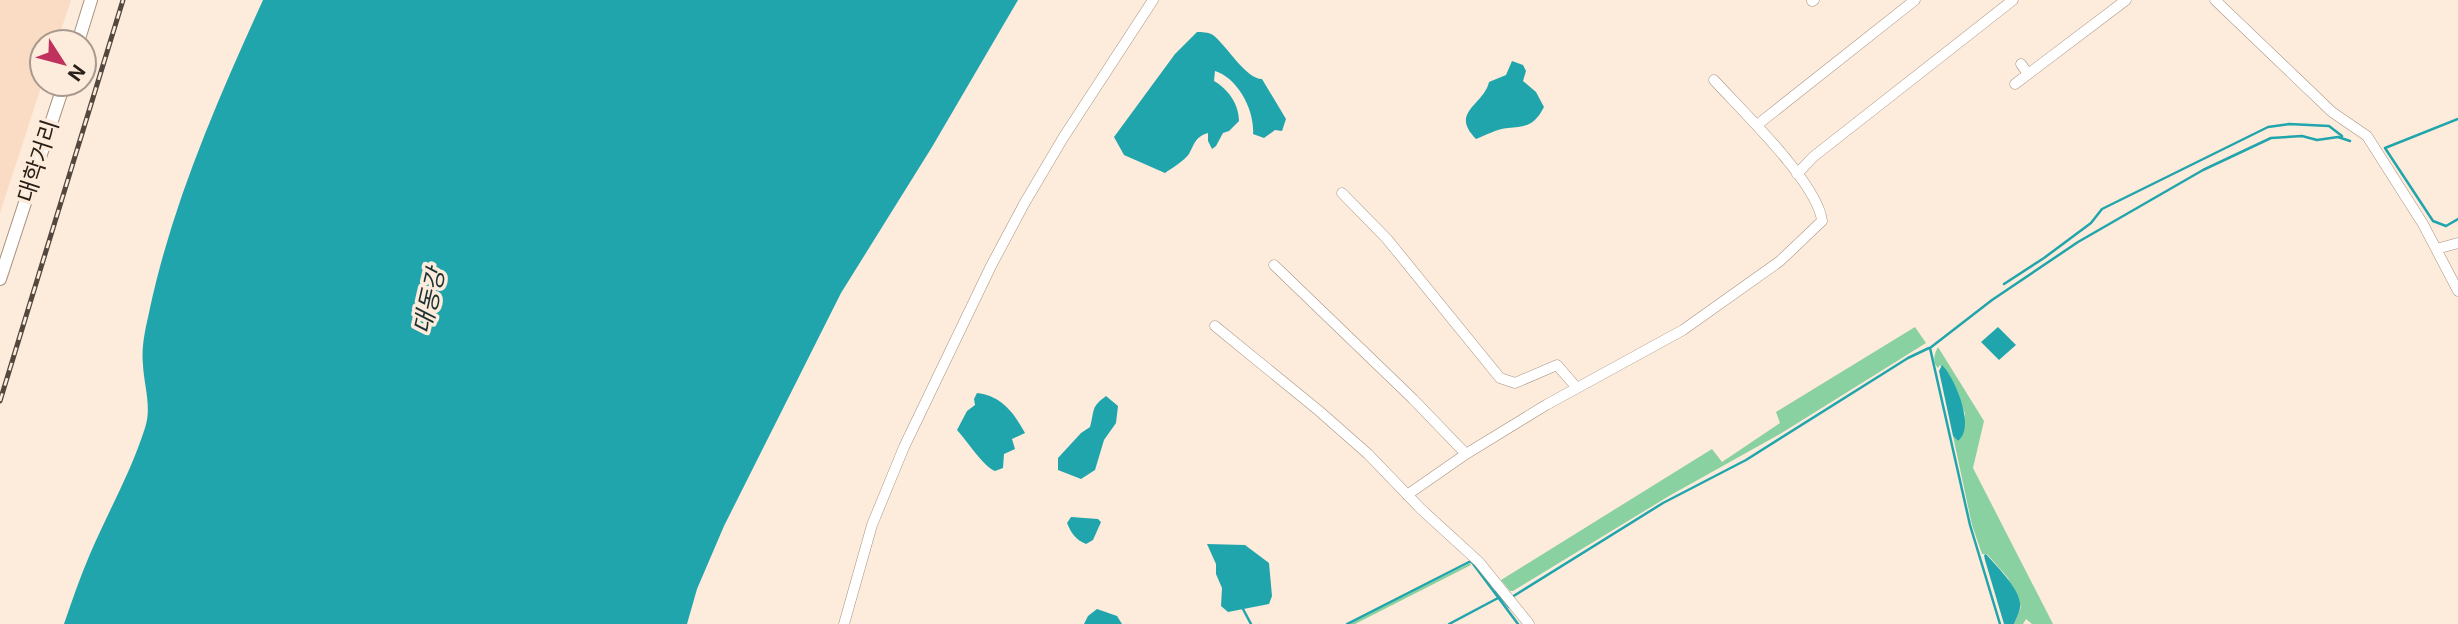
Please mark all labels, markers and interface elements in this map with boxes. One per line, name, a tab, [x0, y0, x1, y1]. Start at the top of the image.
north arrow	[28, 28, 98, 98]
text: N	[63, 60, 90, 85]
street label: 대학거리	[12, 116, 64, 206]
water label: 대동강	[407, 263, 451, 337]

